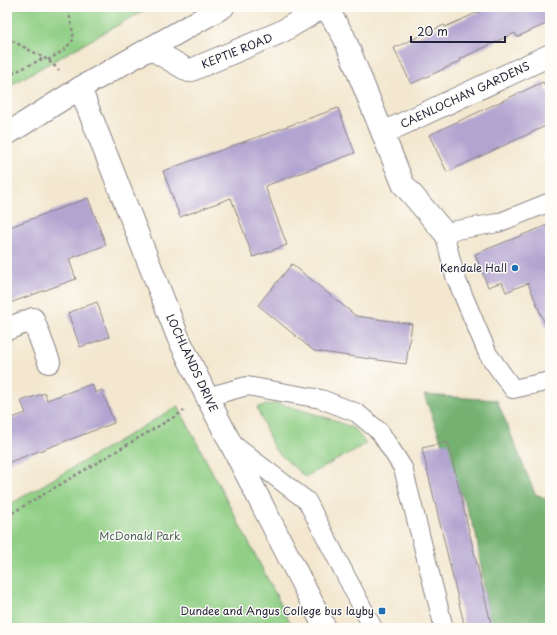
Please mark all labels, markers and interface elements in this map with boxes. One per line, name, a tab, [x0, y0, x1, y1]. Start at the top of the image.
scale bar	[411, 18, 505, 44]
text: 20 m	[417, 22, 448, 40]
street label: KEPTIE ROAD	[199, 29, 275, 73]
street label: CAENLOCHAN GARDENS	[397, 57, 532, 132]
place label: Kendale Hall	[440, 259, 507, 276]
marker: Kendale Hall	[510, 263, 520, 273]
street label: LOCHLANDS DRIVE	[162, 311, 223, 415]
park label: McDonald Park	[99, 527, 181, 544]
place label: Dundee and Angus College bus layby	[180, 602, 374, 619]
marker: Dundee and Angus College bus layby	[377, 606, 387, 616]

